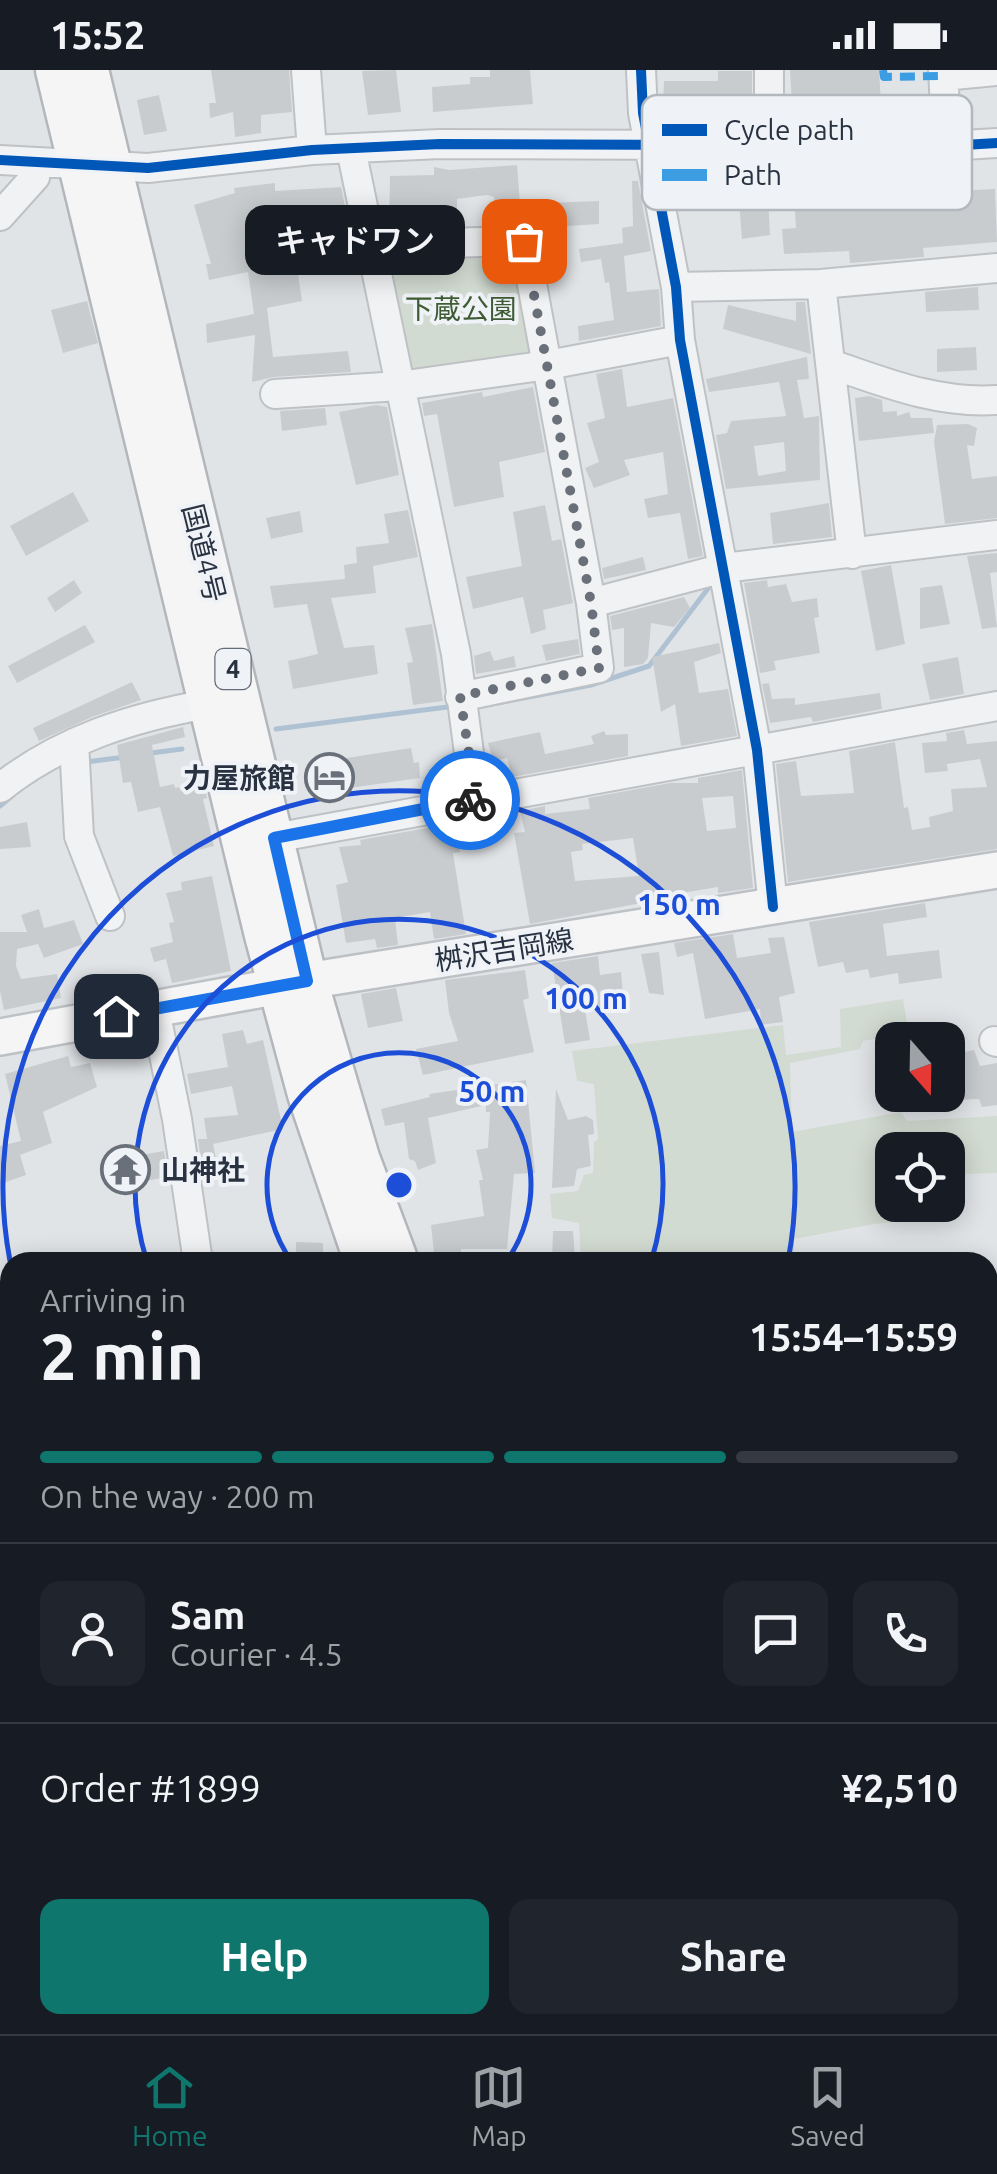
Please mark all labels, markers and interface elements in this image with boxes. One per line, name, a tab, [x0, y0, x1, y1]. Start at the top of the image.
text: 15:52	[50, 14, 145, 56]
legend	[642, 95, 972, 210]
text: Cycle path	[724, 114, 855, 145]
text: Path	[724, 159, 782, 190]
pin	[482, 199, 567, 284]
callout: キャドワン	[244, 206, 464, 276]
icon: bag	[497, 214, 552, 269]
text: キャドワン	[275, 222, 435, 258]
park label: 下蔵公園	[405, 293, 517, 324]
street label: 国道4号	[177, 501, 232, 605]
road number: 4	[216, 649, 250, 689]
courier	[420, 750, 520, 850]
hotel icon: 力屋旅館	[304, 752, 356, 804]
place label: 力屋旅館	[183, 762, 295, 793]
icon: bike	[443, 773, 498, 828]
text: 150 m	[637, 887, 721, 921]
street label: 桝沢吉岡線	[432, 923, 575, 976]
pin	[74, 974, 159, 1059]
text: 100 m	[544, 981, 628, 1015]
icon: home	[89, 989, 144, 1044]
north arrow	[875, 1022, 965, 1112]
map controls	[875, 1022, 965, 1222]
text: 50 m	[459, 1074, 525, 1108]
button: locate	[875, 1132, 965, 1222]
temple icon: 山神社	[100, 1144, 152, 1196]
place label: 山神社	[161, 1154, 245, 1185]
centre of rings	[381, 1167, 417, 1203]
text: Arriving in	[40, 1282, 186, 1318]
text: 15:54–15:59	[749, 1316, 958, 1358]
text: 2 min	[40, 1319, 204, 1392]
text: On the way · 200 m	[40, 1478, 315, 1514]
button: person	[40, 1581, 145, 1686]
button: chat	[723, 1581, 828, 1686]
button: phone	[853, 1581, 958, 1686]
text: Sam	[170, 1594, 245, 1636]
text: Courier · 4.5	[170, 1636, 343, 1672]
text: Order #1899	[40, 1767, 261, 1809]
text: ¥2,510	[841, 1767, 958, 1809]
button: Help	[40, 1899, 489, 2014]
button: Share	[509, 1899, 958, 2014]
tab: Home	[132, 2060, 208, 2151]
tab: Map	[471, 2060, 527, 2151]
tab: Saved	[790, 2060, 865, 2151]

